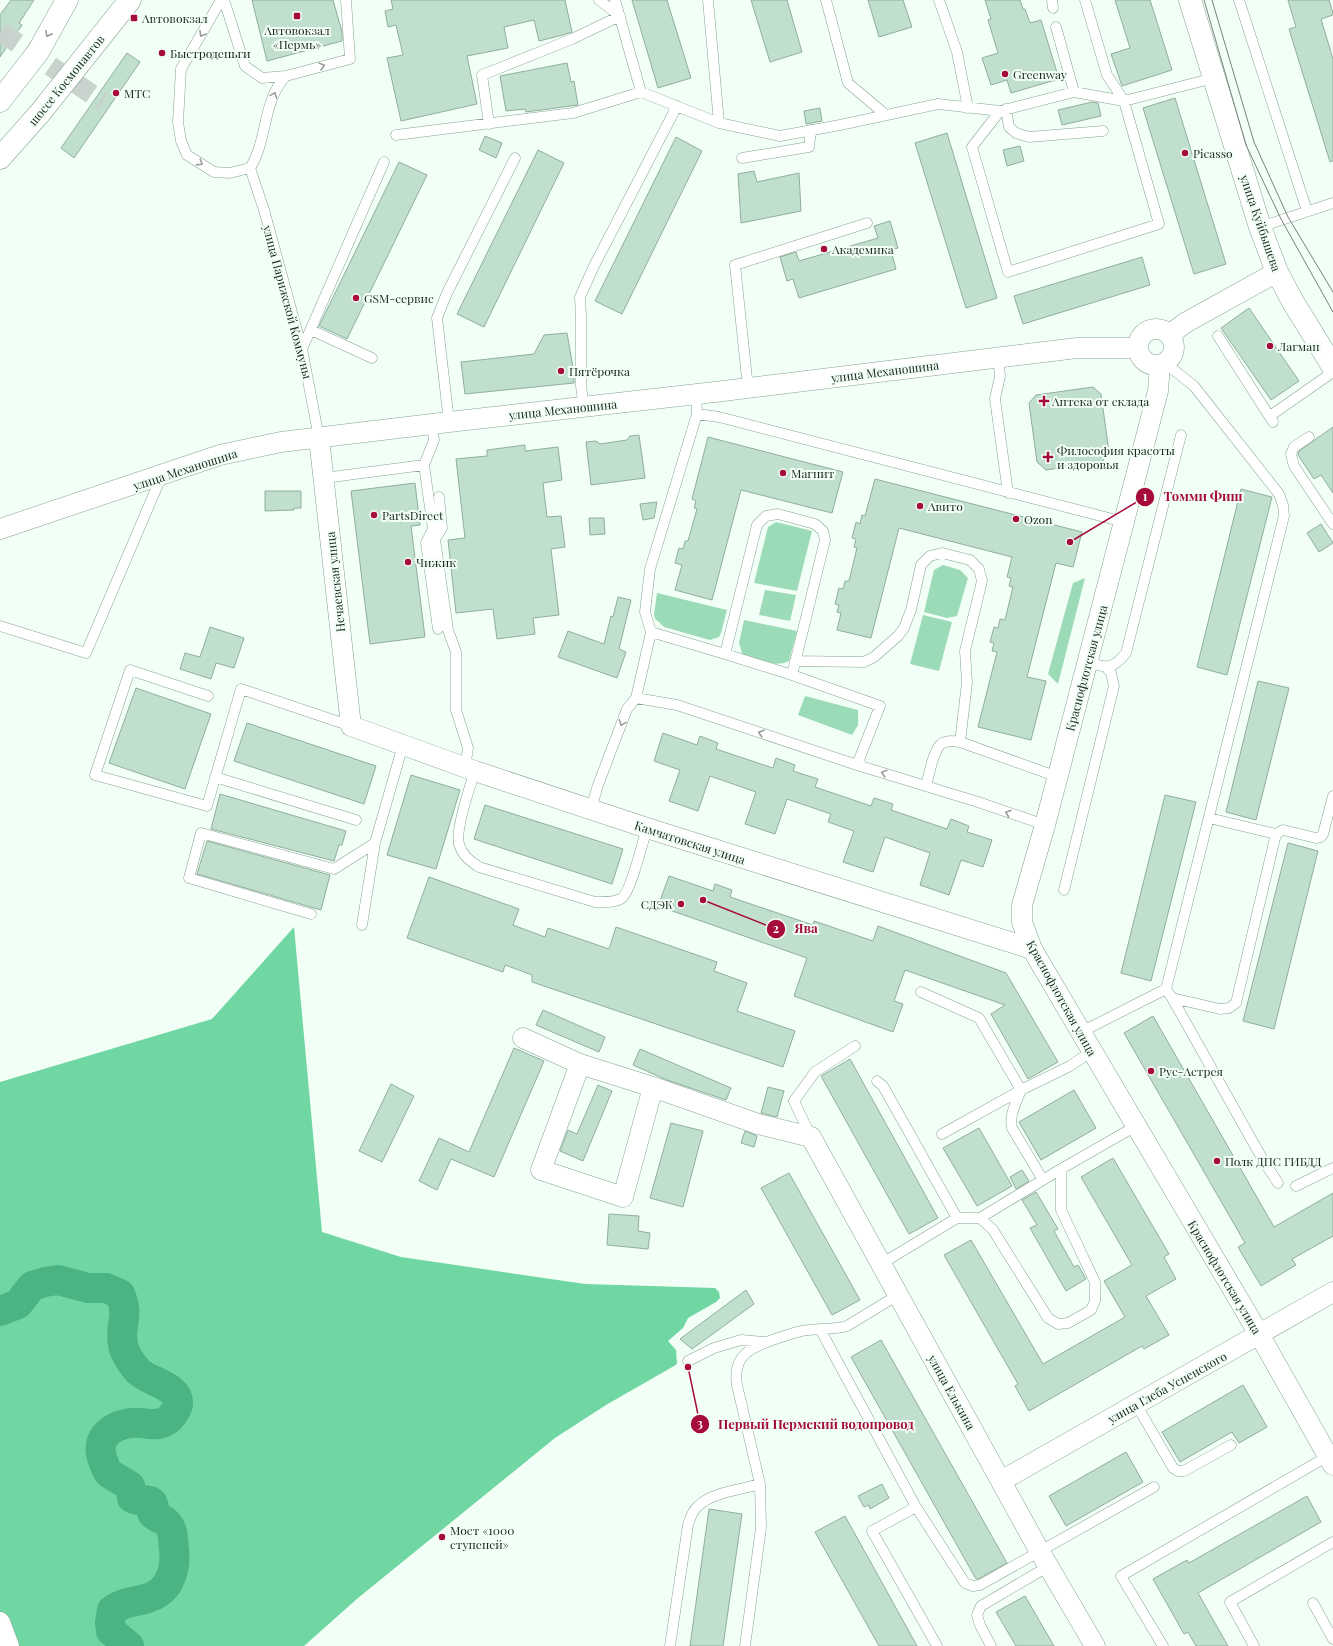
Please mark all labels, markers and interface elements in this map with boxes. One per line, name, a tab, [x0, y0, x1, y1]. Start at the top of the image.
place label: Автовокзал	[141, 10, 208, 26]
marker: Автовокзал «Пермь»	[292, 11, 302, 21]
marker: Автовокзал	[129, 13, 139, 23]
place label: Автовокзал «Пермь»	[263, 22, 330, 52]
one-way arrow	[45, 30, 52, 37]
one-way arrow	[199, 30, 206, 37]
street label: шоссе Космонавтов	[24, 31, 108, 129]
place label: Быстроденьги	[170, 45, 251, 61]
marker: Быстроденьги	[157, 48, 167, 58]
one-way arrow	[318, 63, 325, 71]
place label: Greenway	[1013, 66, 1067, 82]
marker: Greenway	[1000, 69, 1010, 79]
place label: МТС	[124, 85, 150, 101]
marker: МТС	[111, 88, 121, 98]
one-way arrow	[269, 92, 277, 99]
place label: Picasso	[1193, 145, 1233, 161]
marker: Picasso	[1180, 148, 1190, 158]
one-way arrow	[196, 158, 203, 166]
street label: улица Куйбышева	[1237, 172, 1285, 273]
street label: улица Парижской Коммуны	[260, 222, 316, 381]
place label: Академика	[831, 241, 894, 257]
marker: Академика	[819, 244, 829, 254]
place label: GSM-сервис	[364, 290, 434, 306]
marker: GSM-сервис	[351, 293, 361, 303]
place label: Лагман	[1277, 338, 1320, 354]
marker: Лагман	[1265, 341, 1275, 351]
street label: улица Механошина	[829, 356, 940, 386]
place label: Пятёрочка	[569, 363, 630, 379]
marker: Пятёрочка	[556, 366, 566, 376]
place label: Аптека от склада	[1051, 393, 1149, 409]
street label: улица Механошина	[507, 395, 618, 423]
marker: Аптека от склада	[1039, 396, 1049, 406]
place label: Философия красоты и здоровья	[1057, 442, 1175, 472]
street label: улица Механошина	[130, 445, 239, 494]
marker: Философия красоты и здоровья	[1042, 451, 1054, 463]
place label: Магнит	[791, 465, 835, 481]
marker: Магнит	[778, 468, 788, 478]
callout: Томми Фиш	[1135, 484, 1250, 509]
text: Томми Фиш	[1163, 487, 1243, 504]
text: 1	[1143, 488, 1148, 504]
place label: Авито	[927, 498, 963, 514]
marker: Авито	[915, 501, 925, 511]
place label: PartsDirect	[382, 507, 444, 523]
marker: PartsDirect	[369, 510, 379, 520]
place label: Ozon	[1024, 511, 1052, 527]
marker: Ozon	[1011, 514, 1021, 524]
street label: Нечаевская улица	[322, 531, 348, 633]
place label: Чижик	[416, 554, 456, 570]
marker: Чижик	[403, 557, 413, 567]
street label: Краснофлотская улица	[1061, 603, 1111, 733]
one-way arrow	[619, 719, 627, 726]
one-way arrow	[757, 729, 764, 738]
one-way arrow	[881, 769, 888, 778]
one-way arrow	[1005, 809, 1012, 817]
street label: Камчатовская улица	[633, 817, 747, 867]
place label: СДЭК	[641, 896, 673, 912]
marker: СДЭК	[676, 899, 686, 909]
callout: Ява	[766, 916, 825, 941]
text: Ява	[793, 919, 818, 936]
text: 2	[773, 920, 779, 936]
street label: Краснофлотская улица	[1023, 937, 1101, 1059]
place label: Рус-Астрея	[1159, 1063, 1223, 1079]
marker: Рус-Астрея	[1146, 1066, 1156, 1076]
place label: Полк ДПС ГИБДД	[1225, 1153, 1322, 1169]
marker: Полк ДПС ГИБДД	[1212, 1156, 1222, 1166]
street label: Краснофлотская улица	[1185, 1217, 1265, 1337]
street label: улица Глеба Успенского	[1104, 1347, 1230, 1427]
street label: улица Елькина	[924, 1351, 979, 1432]
callout: Первый Пермский водопровод	[690, 1412, 922, 1437]
text: 3	[697, 1415, 703, 1431]
text: Первый Пермский водопровод	[718, 1415, 914, 1432]
place label: Мост «1000 ступеней»	[450, 1522, 514, 1552]
marker: Мост «1000 ступеней»	[437, 1532, 447, 1542]

